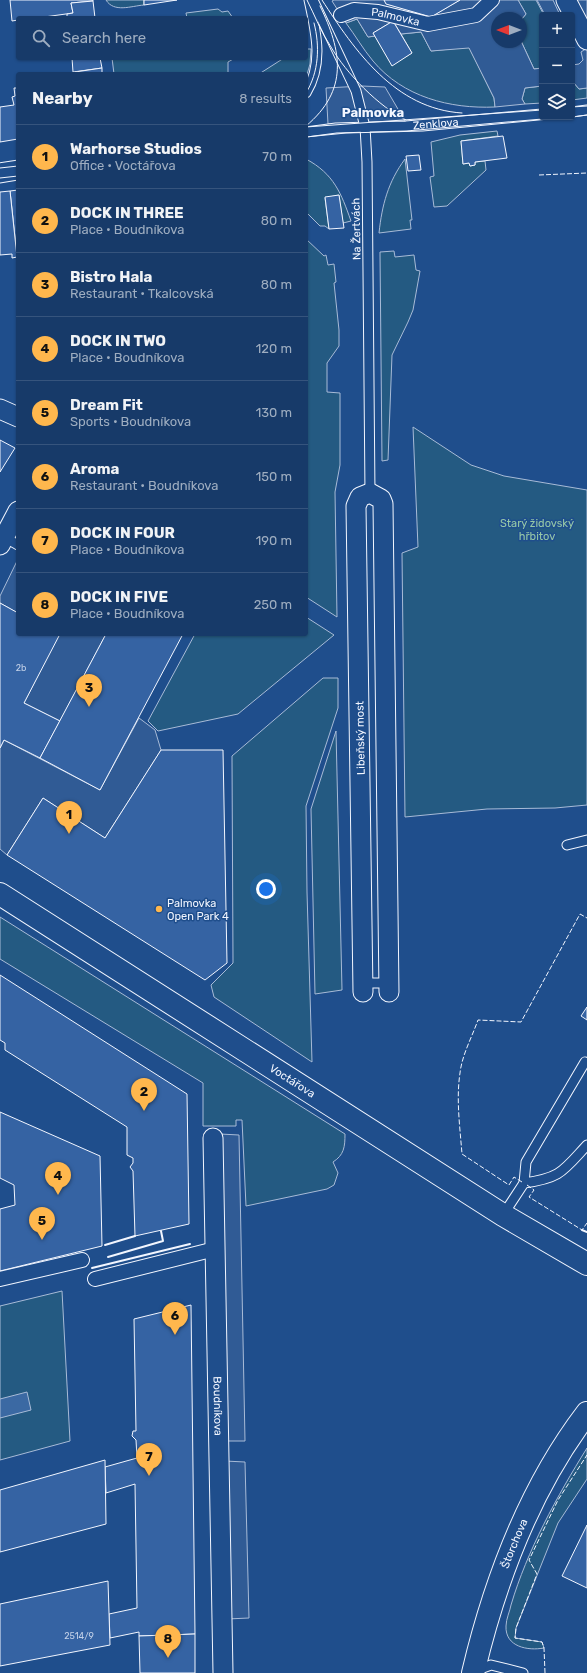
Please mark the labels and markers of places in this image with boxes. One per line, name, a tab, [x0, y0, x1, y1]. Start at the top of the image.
pin: 3	[76, 674, 102, 707]
pin: 1	[56, 801, 82, 834]
place label: Palmovka Open Park 4	[167, 897, 229, 923]
marker: Palmovka Open Park 4	[154, 904, 164, 914]
pin: 2	[131, 1078, 157, 1111]
pin: 4	[45, 1162, 71, 1195]
pin: 5	[29, 1207, 55, 1240]
pin: 6	[162, 1302, 188, 1335]
pin: 7	[136, 1443, 162, 1476]
pin: 8	[155, 1625, 181, 1658]

